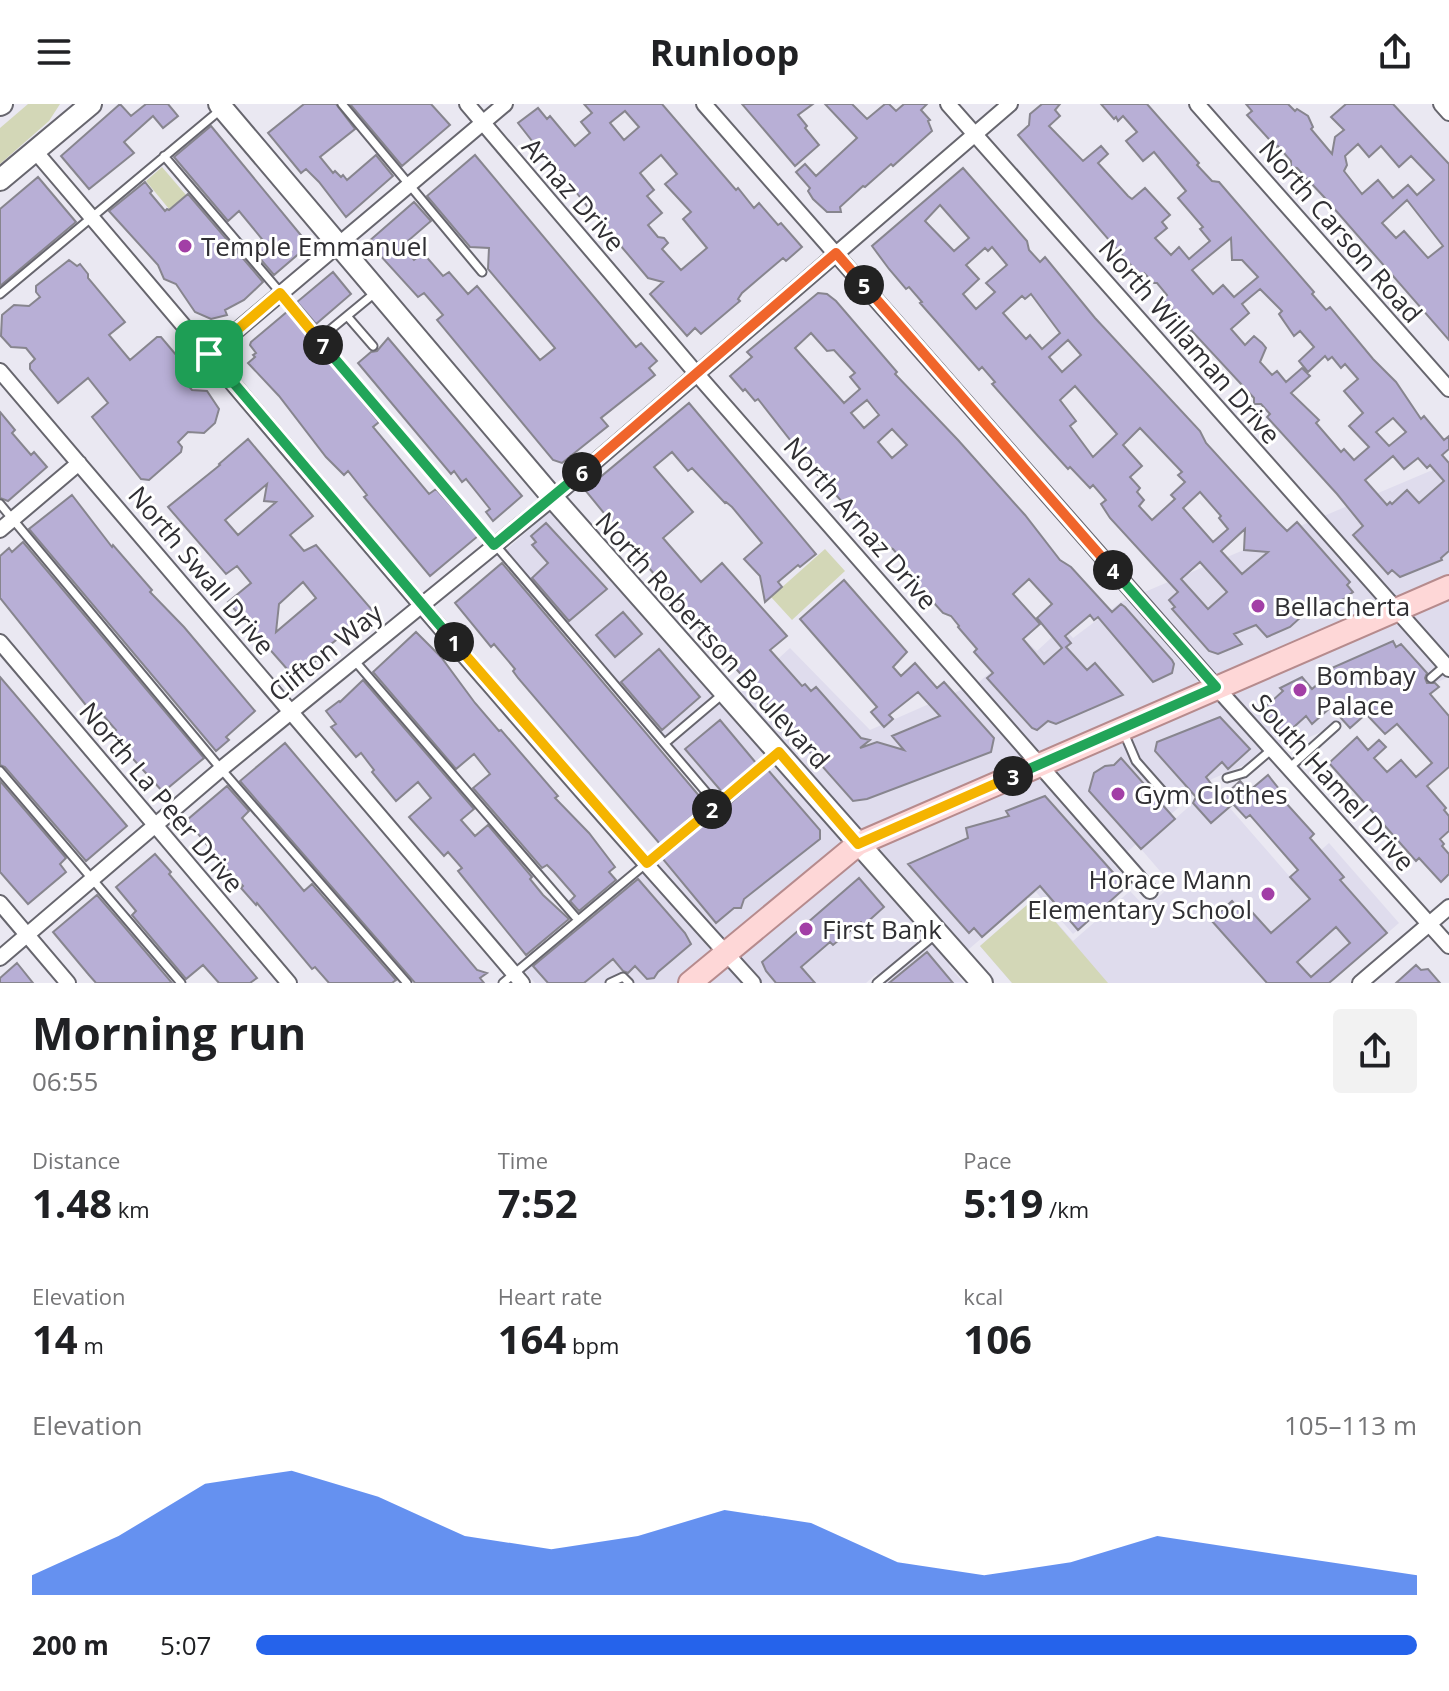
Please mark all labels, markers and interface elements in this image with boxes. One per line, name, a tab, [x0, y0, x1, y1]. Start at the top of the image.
text: Runloop	[650, 28, 799, 77]
icon: menu	[32, 30, 76, 74]
icon: share	[1373, 30, 1417, 74]
street label: Arnaz Drive	[514, 129, 634, 259]
street label: North Carson Road	[1251, 132, 1431, 330]
place label: Temple Emmanuel	[201, 228, 428, 264]
street label: North Willaman Drive	[1091, 231, 1289, 451]
marker: Temple Emmanuel	[176, 237, 194, 255]
pin: 5	[844, 265, 884, 305]
text: 5	[858, 270, 870, 300]
pin	[175, 320, 243, 388]
pin: 7	[303, 325, 343, 365]
text: 7	[317, 330, 329, 360]
icon: arrive	[187, 332, 231, 376]
street label: North Arnaz Drive	[776, 429, 946, 617]
pin: 6	[562, 452, 602, 492]
text: 6	[576, 457, 588, 487]
street label: North Swall Drive	[121, 478, 283, 662]
street label: North Robertson Boulevard	[588, 504, 838, 776]
pin: 4	[1093, 550, 1133, 590]
text: 4	[1107, 555, 1119, 585]
place label: Bellacherta	[1274, 588, 1410, 624]
street label: Clifton Way	[260, 594, 390, 709]
marker: Bellacherta	[1249, 597, 1267, 615]
pin: 1	[434, 622, 474, 662]
text: 1	[448, 627, 460, 657]
place label: Bombay Palace	[1316, 657, 1417, 723]
marker: Bombay Palace	[1291, 681, 1309, 699]
street label: South Hamel Drive	[1245, 686, 1423, 878]
street label: North La Peer Drive	[72, 694, 252, 900]
pin: 3	[993, 756, 1033, 796]
text: 3	[1007, 761, 1019, 791]
place label: Gym Clothes	[1134, 776, 1288, 812]
marker: Gym Clothes	[1109, 785, 1127, 803]
pin: 2	[692, 789, 732, 829]
text: 2	[706, 794, 718, 824]
place label: Horace Mann Elementary School	[1027, 861, 1252, 927]
marker: Horace Mann Elementary School	[1259, 885, 1277, 903]
place label: First Bank	[822, 911, 942, 947]
marker: First Bank	[797, 920, 815, 938]
text: Morning run	[32, 1003, 306, 1063]
button: share	[1333, 1009, 1417, 1093]
text: 06:55	[32, 1063, 98, 1099]
text: Distance	[32, 1145, 120, 1175]
text: Time	[498, 1145, 548, 1175]
text: Pace	[963, 1145, 1012, 1175]
text: 1.48	[32, 1175, 112, 1230]
text: 7:52	[498, 1175, 578, 1230]
text: 5:19	[963, 1175, 1043, 1230]
text: km	[112, 1194, 150, 1224]
text: /km	[1043, 1194, 1089, 1224]
text: Elevation	[32, 1281, 125, 1311]
text: Heart rate	[498, 1281, 602, 1311]
text: kcal	[963, 1281, 1003, 1311]
text: 14	[32, 1311, 78, 1366]
text: 164	[498, 1311, 566, 1366]
text: 106	[963, 1311, 1032, 1366]
text: m	[78, 1330, 104, 1360]
text: bpm	[566, 1330, 619, 1360]
text: Elevation	[32, 1407, 142, 1443]
text: 105–113 m	[1284, 1407, 1417, 1443]
text: 200 m	[32, 1627, 109, 1663]
text: 5:07	[160, 1627, 211, 1663]

